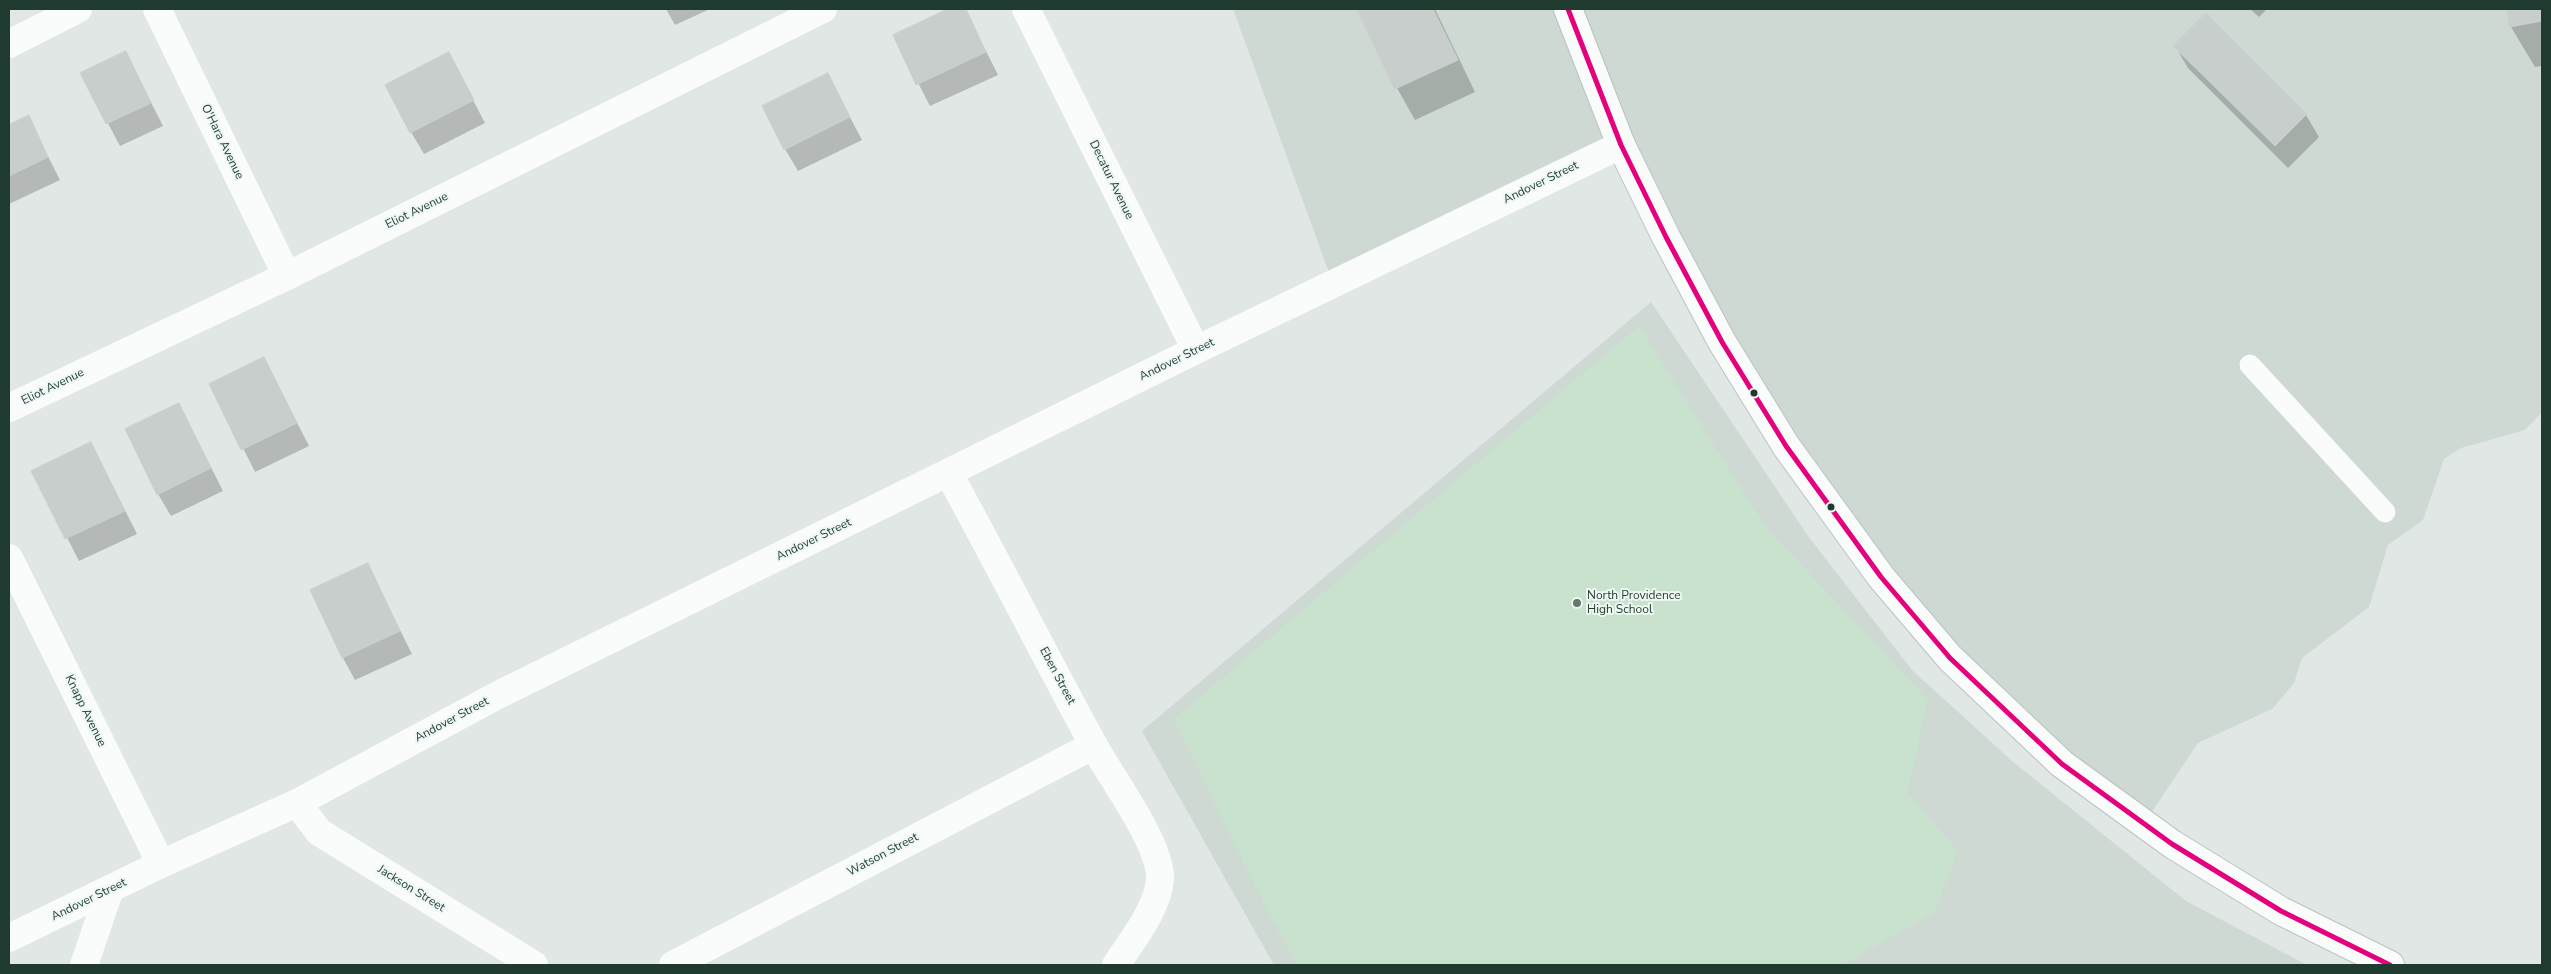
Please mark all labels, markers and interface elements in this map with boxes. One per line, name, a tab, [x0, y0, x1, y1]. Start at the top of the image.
street label: O'Hara Avenue	[198, 102, 246, 182]
street label: Decatur Avenue	[1086, 138, 1136, 222]
street label: Andover Street	[1501, 159, 1581, 207]
street label: Eliot Avenue	[383, 190, 451, 232]
street label: Andover Street	[1137, 336, 1217, 384]
street label: Eliot Avenue	[19, 366, 87, 408]
unlabelled marker	[1749, 388, 1759, 398]
unlabelled marker	[1826, 502, 1836, 512]
street label: Andover Street	[774, 516, 854, 564]
place label: North Providence High School	[1587, 589, 1681, 617]
marker: North Providence High School	[1571, 597, 1583, 609]
street label: Eben Street	[1036, 645, 1078, 707]
street label: Knapp Avenue	[61, 673, 109, 749]
street label: Andover Street	[413, 694, 491, 746]
street label: Watson Street	[845, 830, 921, 880]
street label: Jackson Street	[375, 863, 447, 915]
street label: Andover Street	[49, 876, 129, 924]

